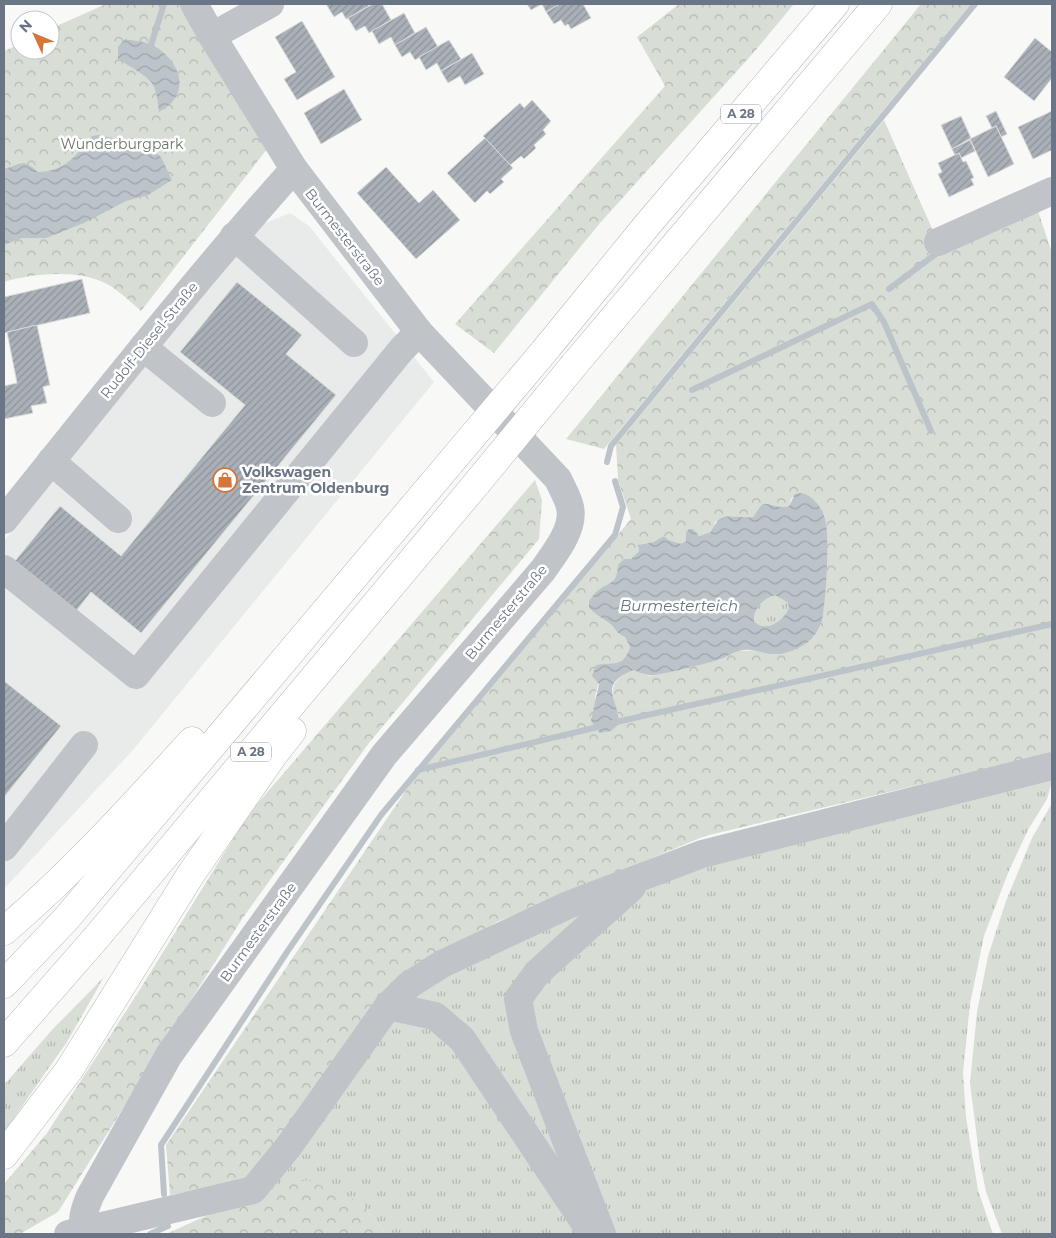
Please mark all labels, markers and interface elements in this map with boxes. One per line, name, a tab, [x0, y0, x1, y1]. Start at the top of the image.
north arrow	[10, 10, 60, 60]
text: N	[15, 16, 36, 36]
road number: A 28	[721, 105, 761, 124]
park label: Wunderburgpark	[61, 135, 184, 153]
street label: Burmesterstraße	[301, 185, 389, 289]
street label: Rudolf-Diesel-Straße	[96, 278, 202, 402]
place label: Volkswagen Zentrum Oldenburg	[241, 463, 389, 497]
shop icon: Volkswagen Zentrum Oldenburg	[212, 467, 238, 493]
street label: Burmesterstraße	[461, 561, 551, 663]
water label: Burmesterteich	[620, 596, 738, 615]
road number: A 28	[231, 742, 271, 762]
street label: Burmesterstraße	[216, 879, 300, 985]

